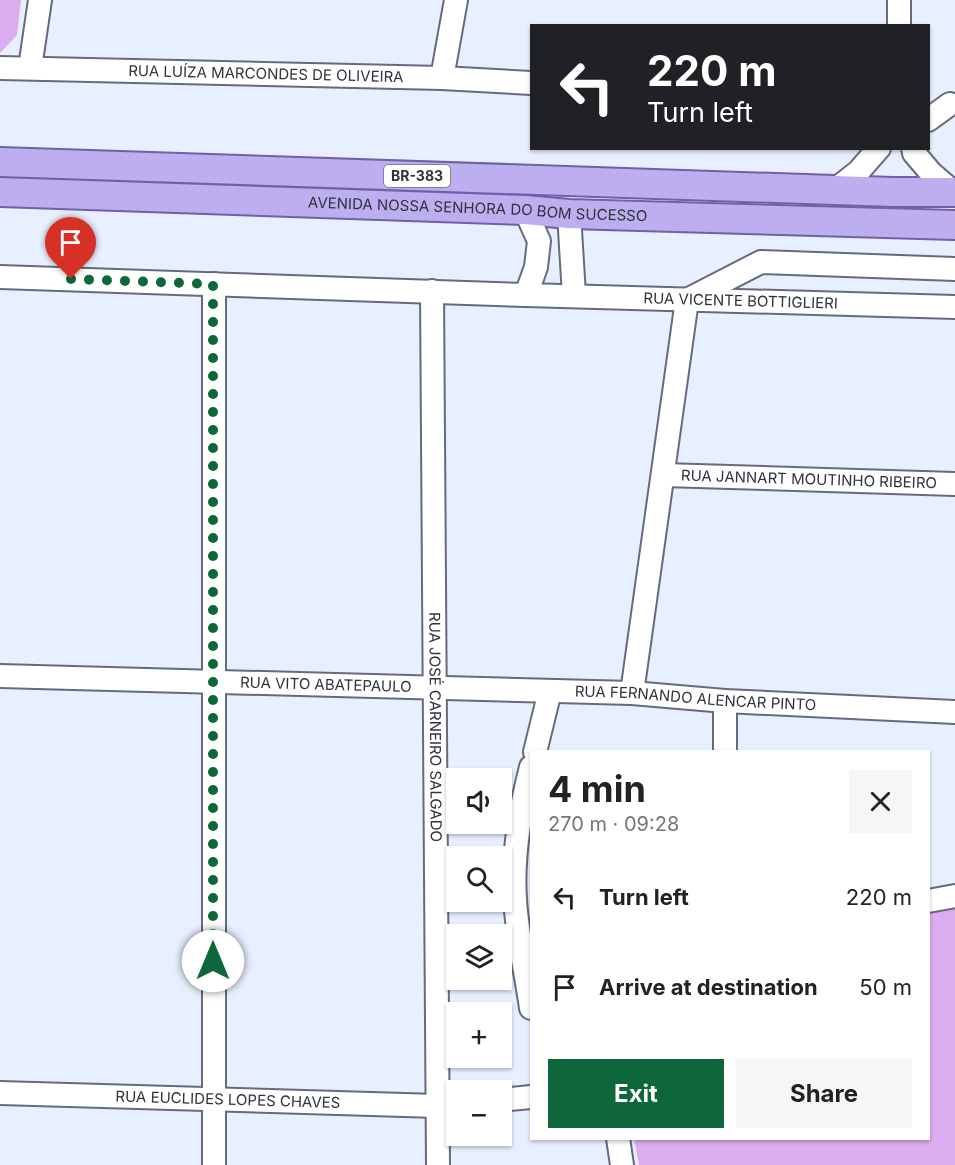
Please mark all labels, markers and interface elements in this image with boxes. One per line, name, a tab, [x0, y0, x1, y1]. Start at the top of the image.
text: 220 m	[647, 45, 777, 96]
icon: left	[548, 48, 626, 126]
street label: RUA LUÍZA MARCONDES DE OLIVEIRA	[128, 61, 404, 86]
text: Turn left	[647, 96, 753, 129]
road number: BR-383	[384, 165, 450, 187]
street label: AVENIDA NOSSA SENHORA DO BOM SUCESSO	[308, 193, 648, 225]
pin	[45, 217, 96, 279]
icon: arrive	[54, 226, 87, 259]
street label: RUA VICENTE BOTTIGLIERI	[643, 288, 838, 313]
street label: RUA JANNART MOUTINHO RIBEIRO	[681, 466, 937, 492]
street label: RUA JOSÉ CARNEIRO SALGADO	[425, 612, 446, 842]
street label: RUA VITO ABATEPAULO	[240, 672, 412, 696]
street label: RUA FERNANDO ALENCAR PINTO	[575, 681, 817, 714]
text: 4 min	[548, 767, 646, 811]
map controls	[446, 768, 512, 1146]
button: sound	[446, 768, 512, 834]
button: close	[849, 770, 912, 833]
text: 270 m · 09:28	[548, 812, 679, 836]
button: search	[446, 846, 512, 912]
icon: left	[548, 881, 581, 914]
text: Turn left	[599, 884, 689, 910]
text: 220 m	[846, 884, 912, 910]
button: layers	[446, 924, 512, 990]
position arrow	[181, 929, 245, 993]
icon: arrive	[548, 971, 581, 1004]
text: Arrive at destination	[599, 974, 818, 1000]
text: 50 m	[859, 974, 912, 1000]
button: +	[446, 1002, 512, 1068]
button: Exit	[548, 1059, 724, 1128]
button: Share	[736, 1059, 912, 1128]
button: −	[446, 1080, 512, 1146]
street label: RUA EUCLIDES LOPES CHAVES	[115, 1086, 341, 1112]

